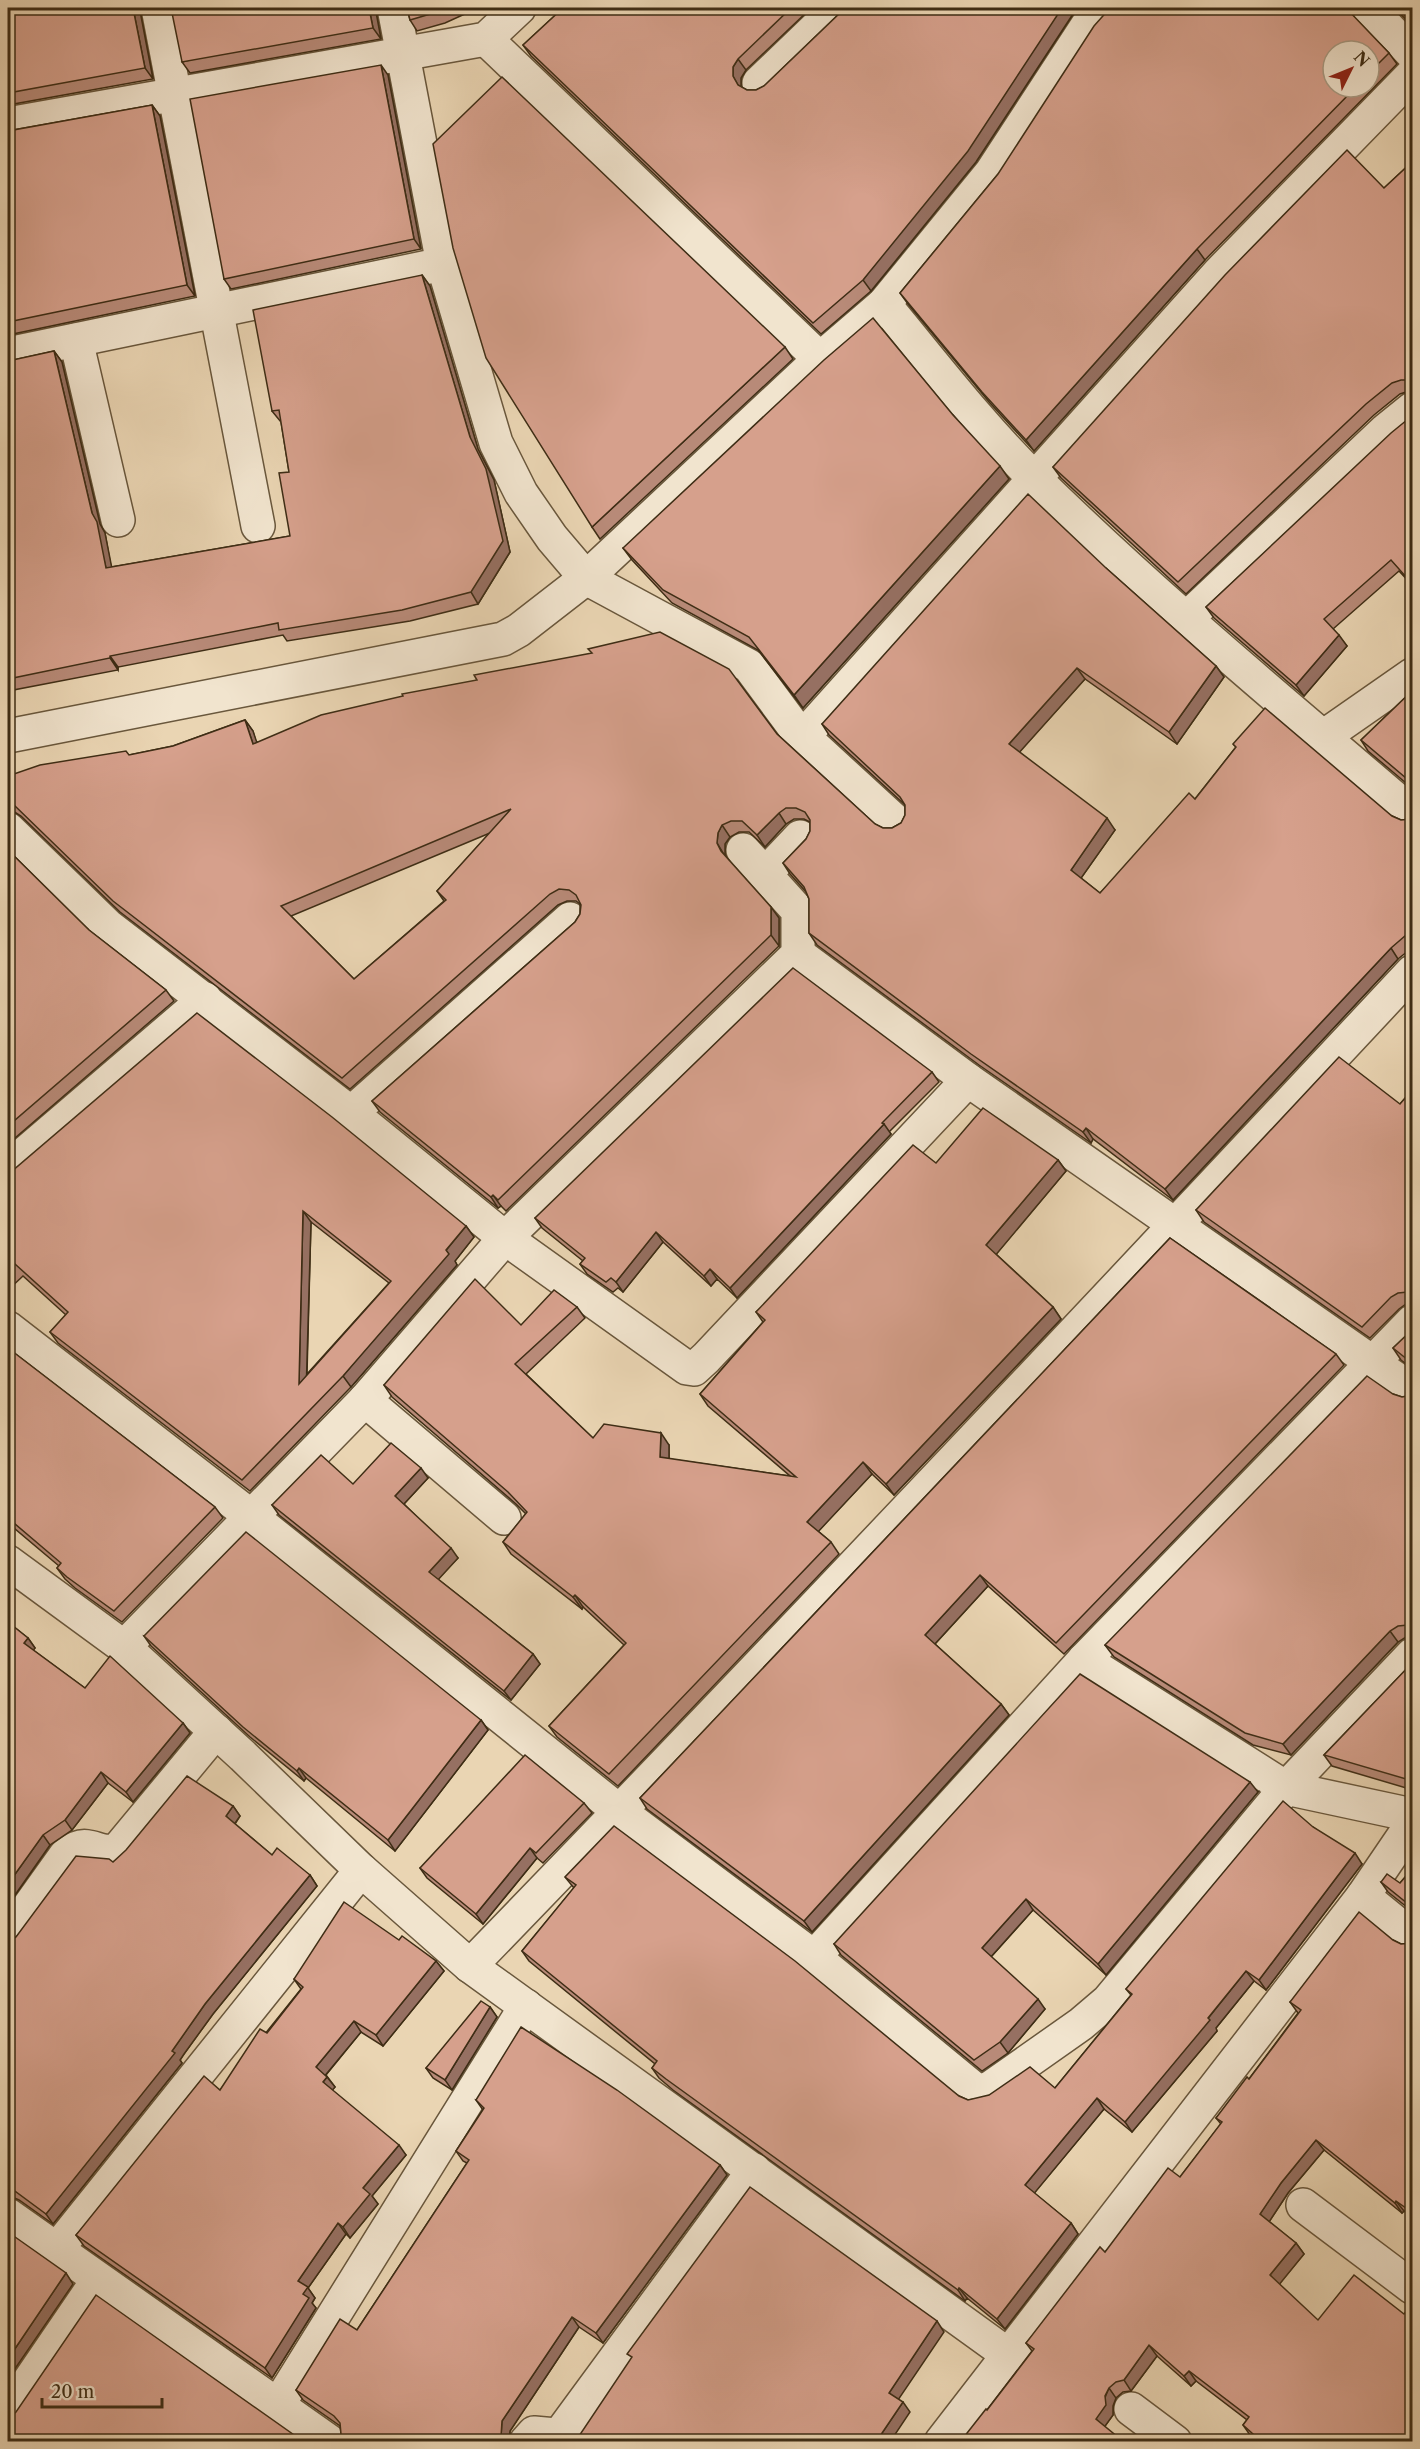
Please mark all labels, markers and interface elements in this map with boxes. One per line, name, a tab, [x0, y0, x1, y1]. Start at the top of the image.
north arrow	[1321, 39, 1381, 99]
text: N	[1350, 47, 1374, 71]
scale bar	[42, 2371, 162, 2409]
text: 20 m	[51, 2381, 95, 2403]

